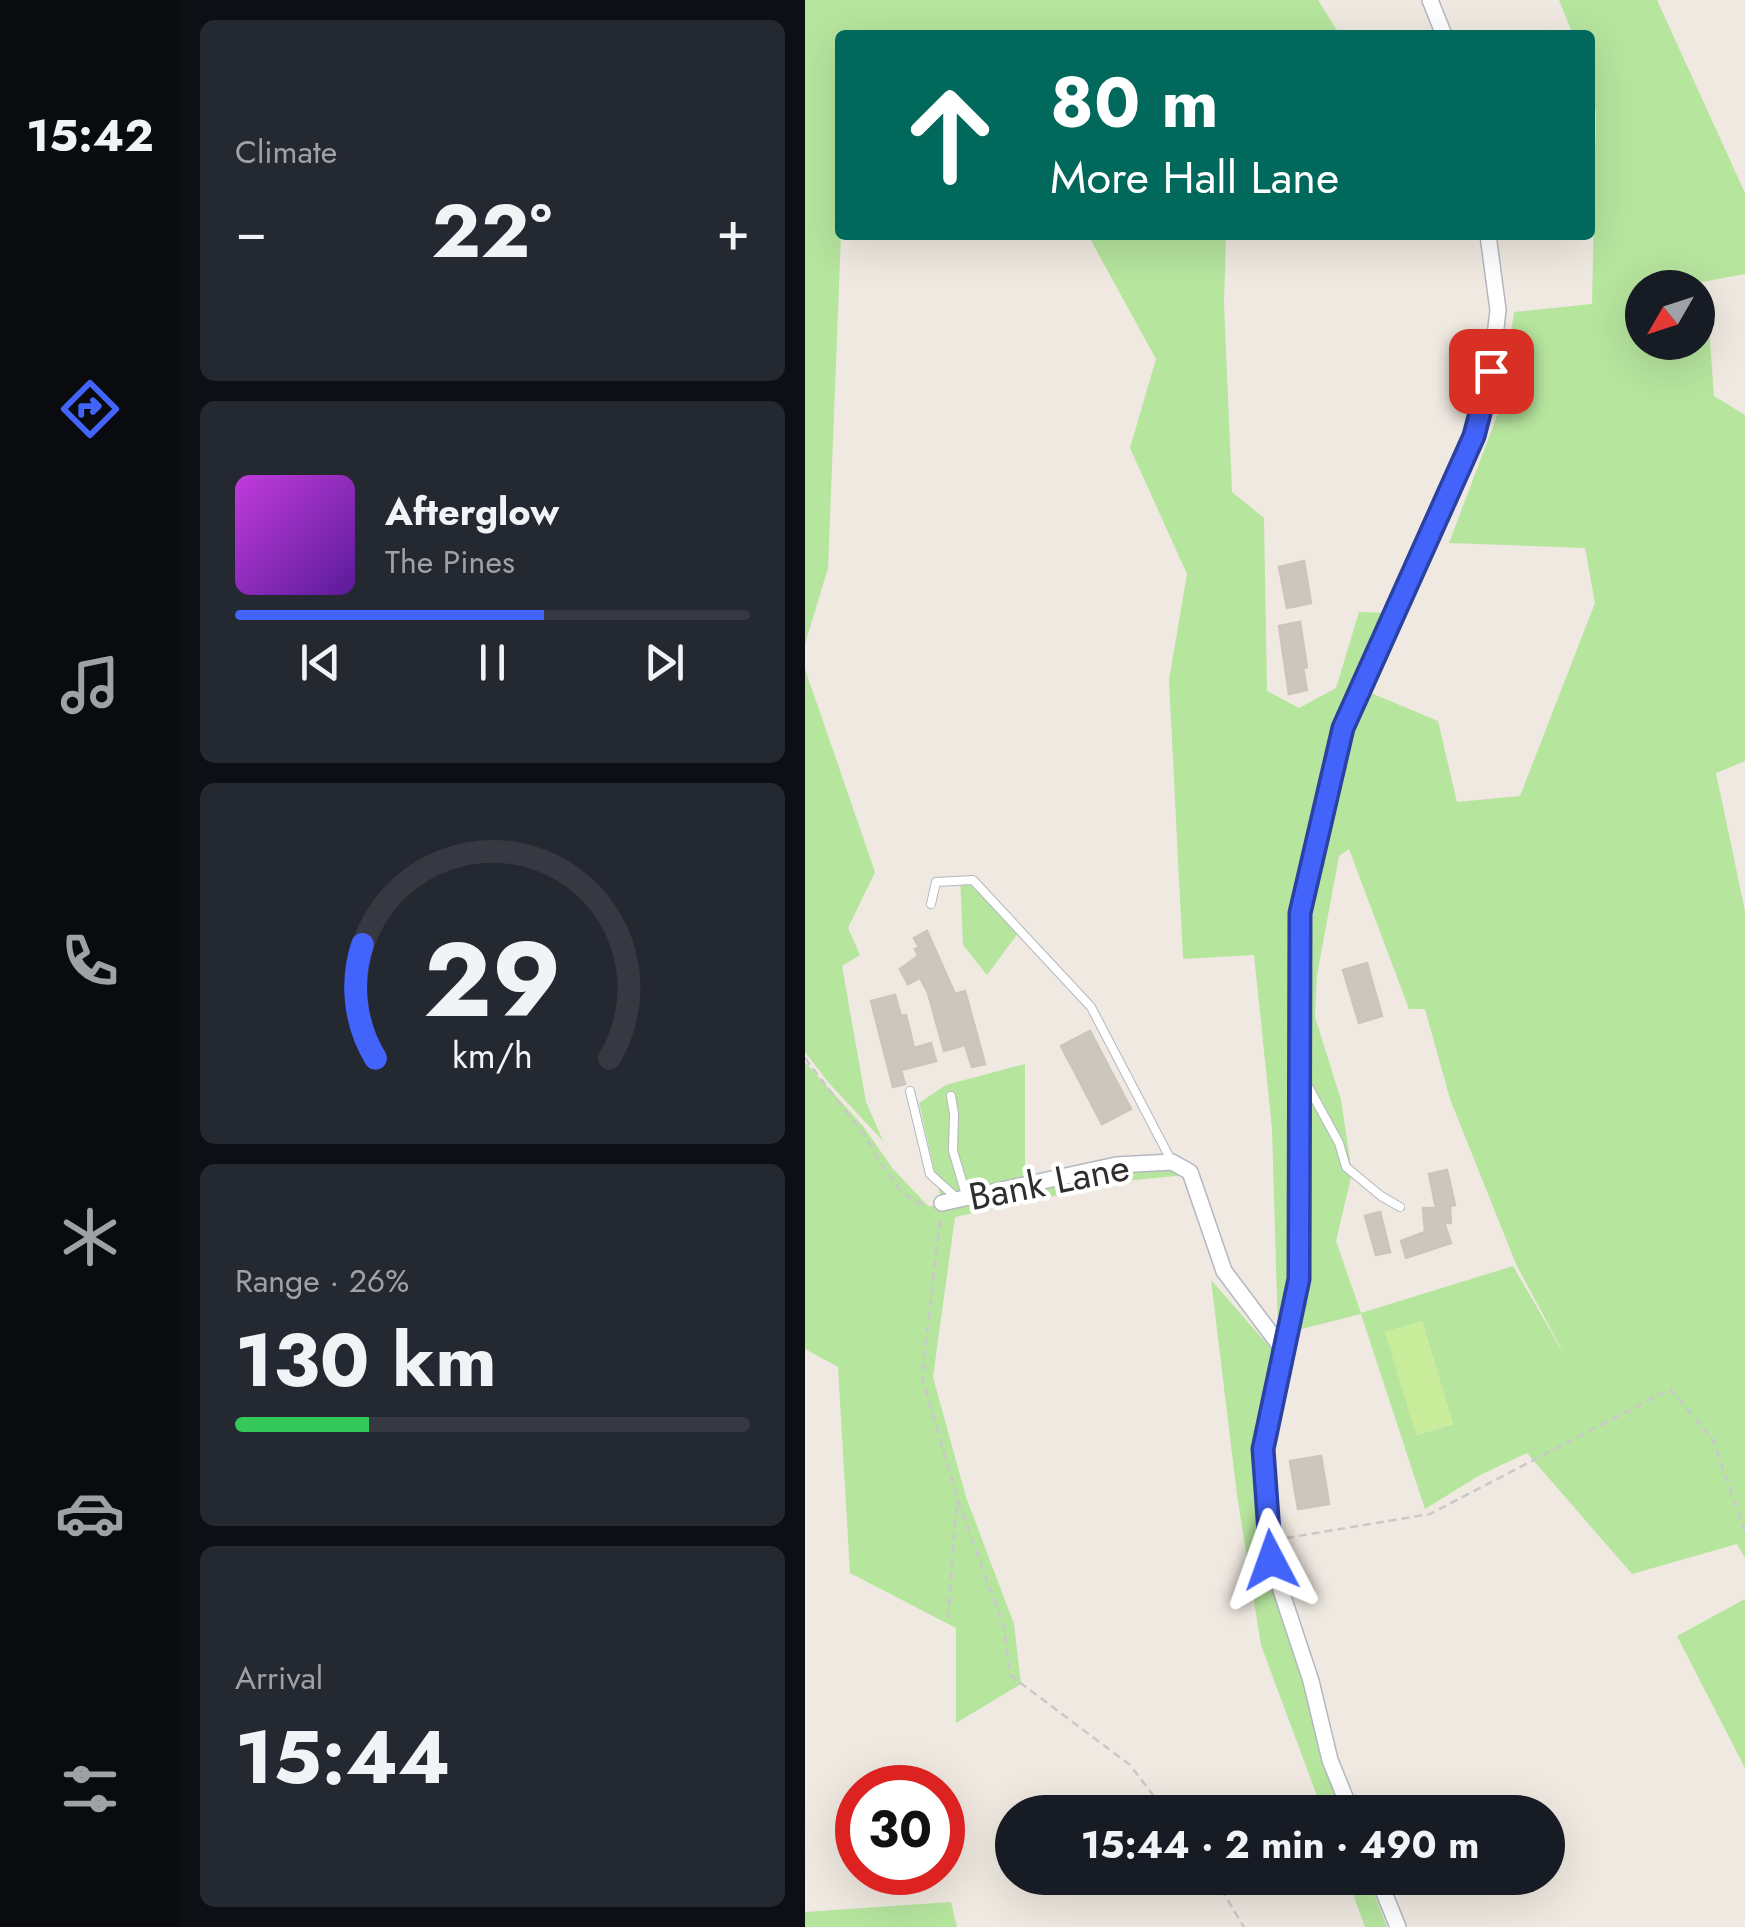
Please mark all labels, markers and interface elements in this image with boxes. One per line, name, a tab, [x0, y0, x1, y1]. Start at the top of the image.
text: 80 m	[1050, 52, 1219, 153]
icon: ahead	[885, 70, 1015, 200]
text: 15:42	[26, 103, 154, 168]
text: Climate	[235, 129, 337, 175]
text: More Hall Lane	[1050, 145, 1339, 210]
text: 22°	[431, 177, 552, 285]
text: −	[235, 191, 267, 271]
text: +	[716, 191, 750, 271]
north arrow	[1625, 270, 1715, 360]
map controls	[1625, 270, 1715, 360]
pin	[1449, 329, 1534, 414]
icon: arrive	[1464, 344, 1519, 399]
icon: directions	[55, 374, 125, 444]
text: Afterglow	[385, 484, 559, 539]
text: The Pines	[385, 539, 515, 585]
icon: previous	[293, 635, 348, 690]
icon: pause	[465, 635, 520, 690]
icon: next	[637, 635, 692, 690]
icon: music	[55, 650, 125, 720]
text: 29	[424, 905, 561, 1055]
icon: phone	[55, 926, 125, 996]
text: km/h	[452, 1030, 533, 1081]
street label: Bank Lane	[964, 1139, 1134, 1224]
icon: climate	[55, 1202, 125, 1272]
text: Range · 26%	[235, 1258, 409, 1304]
text: 130 km	[235, 1306, 497, 1414]
icon: car	[55, 1478, 125, 1548]
position arrow	[1219, 1508, 1323, 1612]
text: Arrival	[235, 1655, 323, 1701]
text: 15:44	[235, 1703, 450, 1811]
icon: filters	[55, 1754, 125, 1824]
speed limit sign: 30	[835, 1765, 965, 1895]
text: 15:44 · 2 min · 490 m	[1081, 1817, 1479, 1872]

